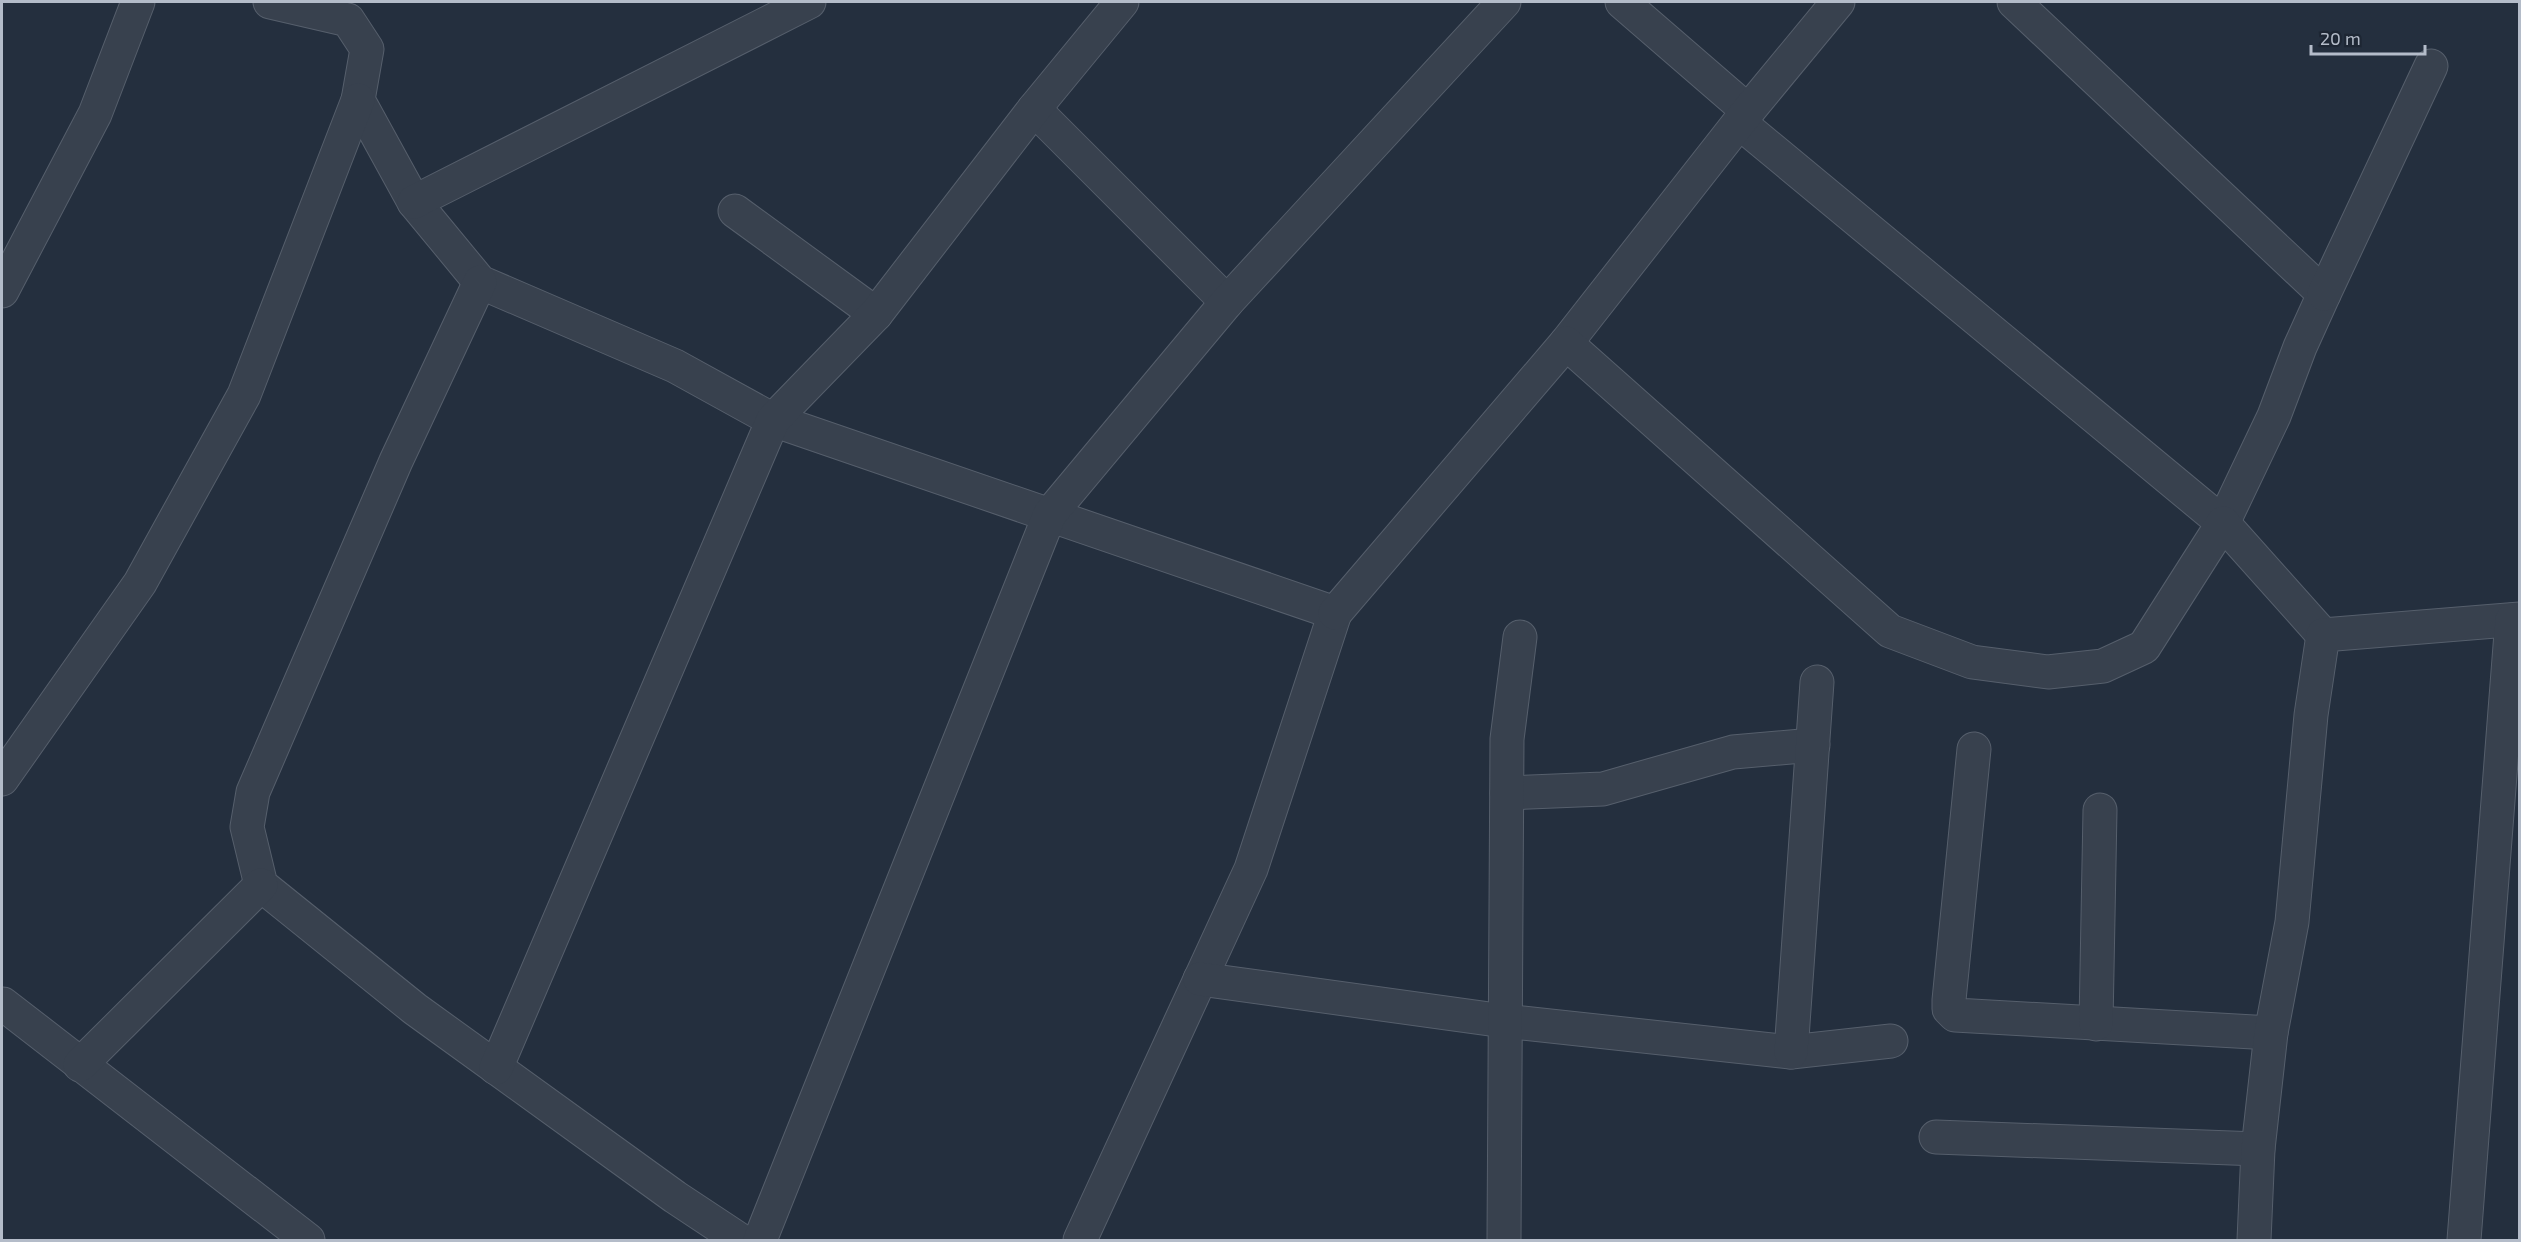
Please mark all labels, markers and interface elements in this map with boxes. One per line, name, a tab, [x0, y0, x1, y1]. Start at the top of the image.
scale bar	[2311, 18, 2425, 56]
text: 20 m	[2320, 27, 2361, 49]

